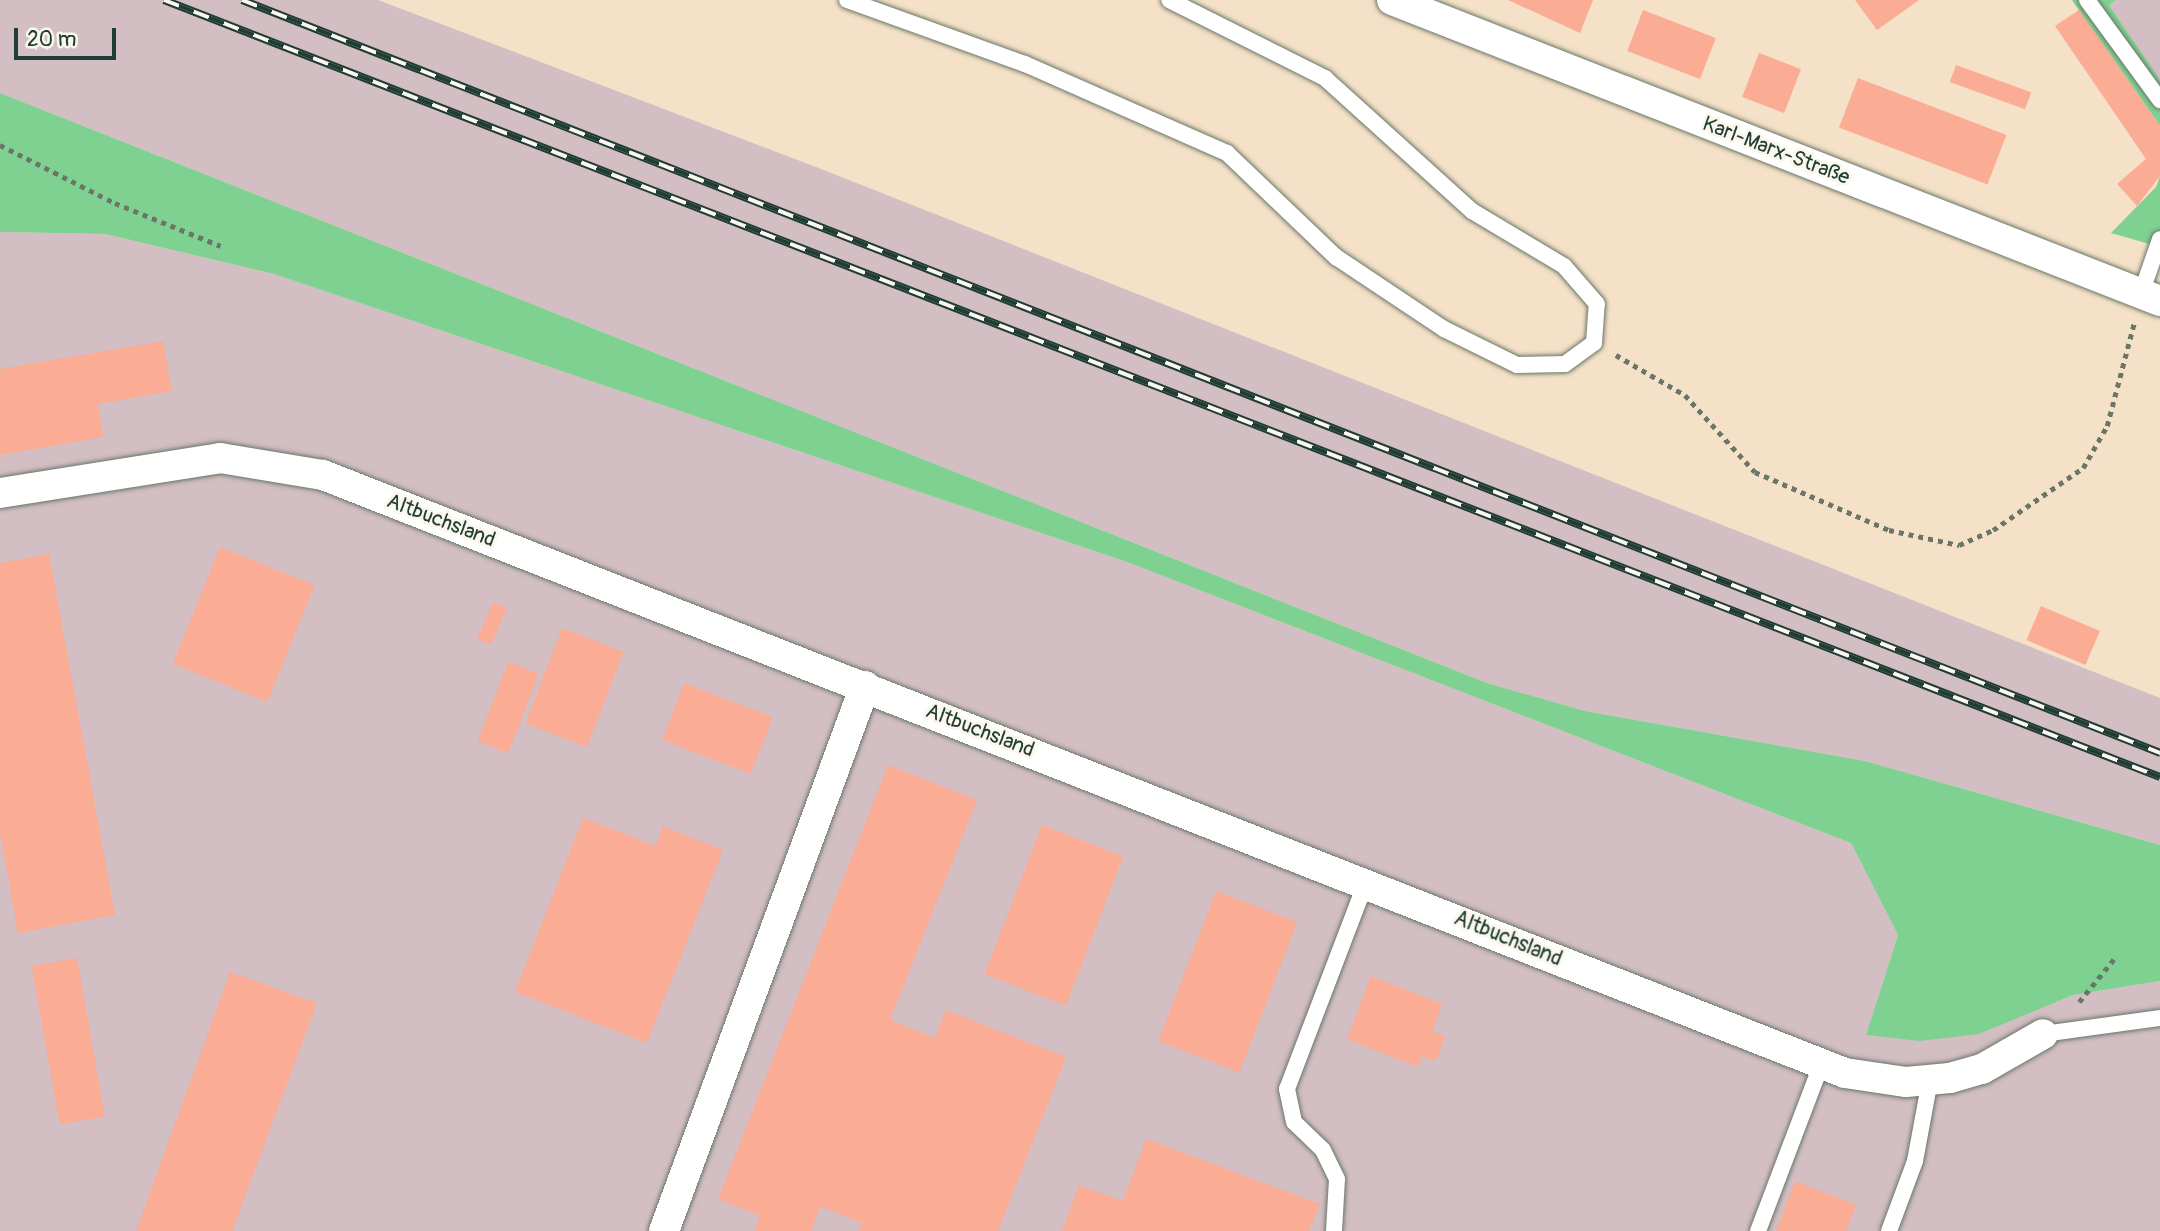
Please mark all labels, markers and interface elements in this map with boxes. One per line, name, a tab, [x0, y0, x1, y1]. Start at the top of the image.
scale bar	[18, 14, 119, 58]
text: 20 m	[27, 26, 76, 53]
street label: Karl-Marx-Straße	[1699, 111, 1853, 191]
street label: Altbuchsland	[383, 489, 499, 553]
street label: Altbuchsland	[922, 699, 1038, 763]
street label: Altbuchsland	[1450, 906, 1566, 972]

